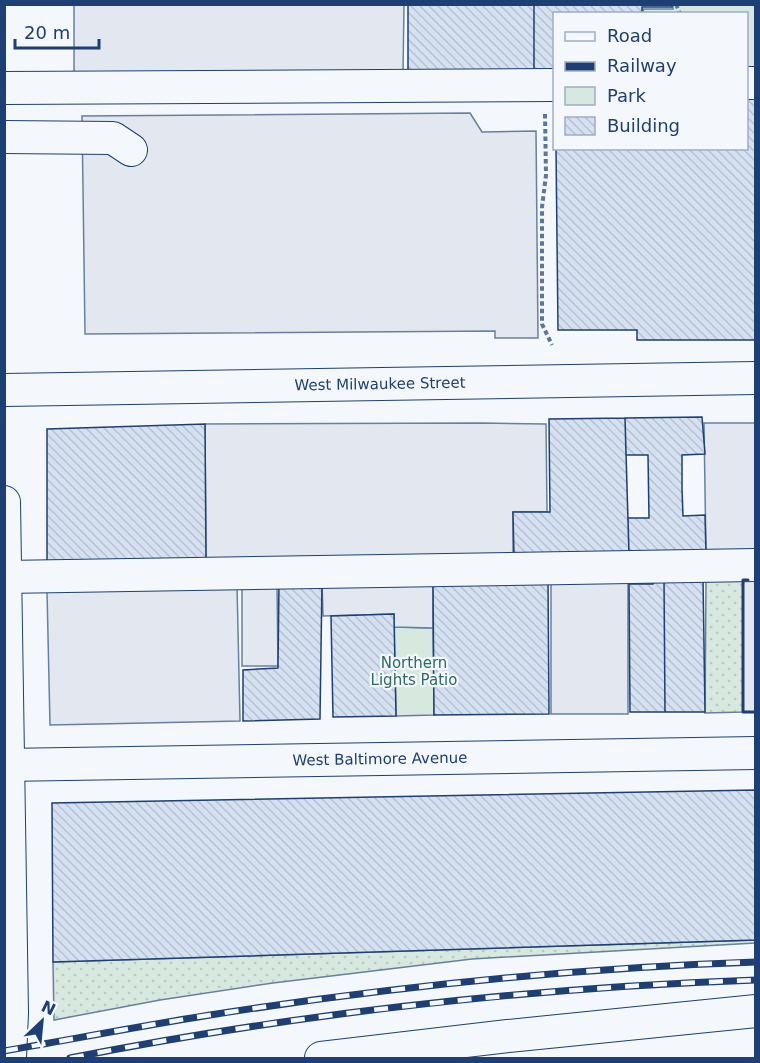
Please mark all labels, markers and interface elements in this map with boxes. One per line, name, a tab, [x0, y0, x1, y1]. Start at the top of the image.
scale bar	[15, 12, 99, 50]
legend	[553, 12, 748, 150]
text: 20 m	[24, 22, 70, 43]
text: Road	[607, 25, 652, 46]
text: Railway	[607, 55, 677, 76]
text: Park	[607, 85, 646, 106]
text: Building	[607, 115, 680, 136]
street label: West Milwaukee Street	[294, 374, 466, 394]
park label: Northern Lights Patio	[371, 654, 457, 689]
street label: West Baltimore Avenue	[292, 749, 468, 769]
north arrow	[12, 991, 72, 1051]
text: N	[38, 996, 59, 1019]

